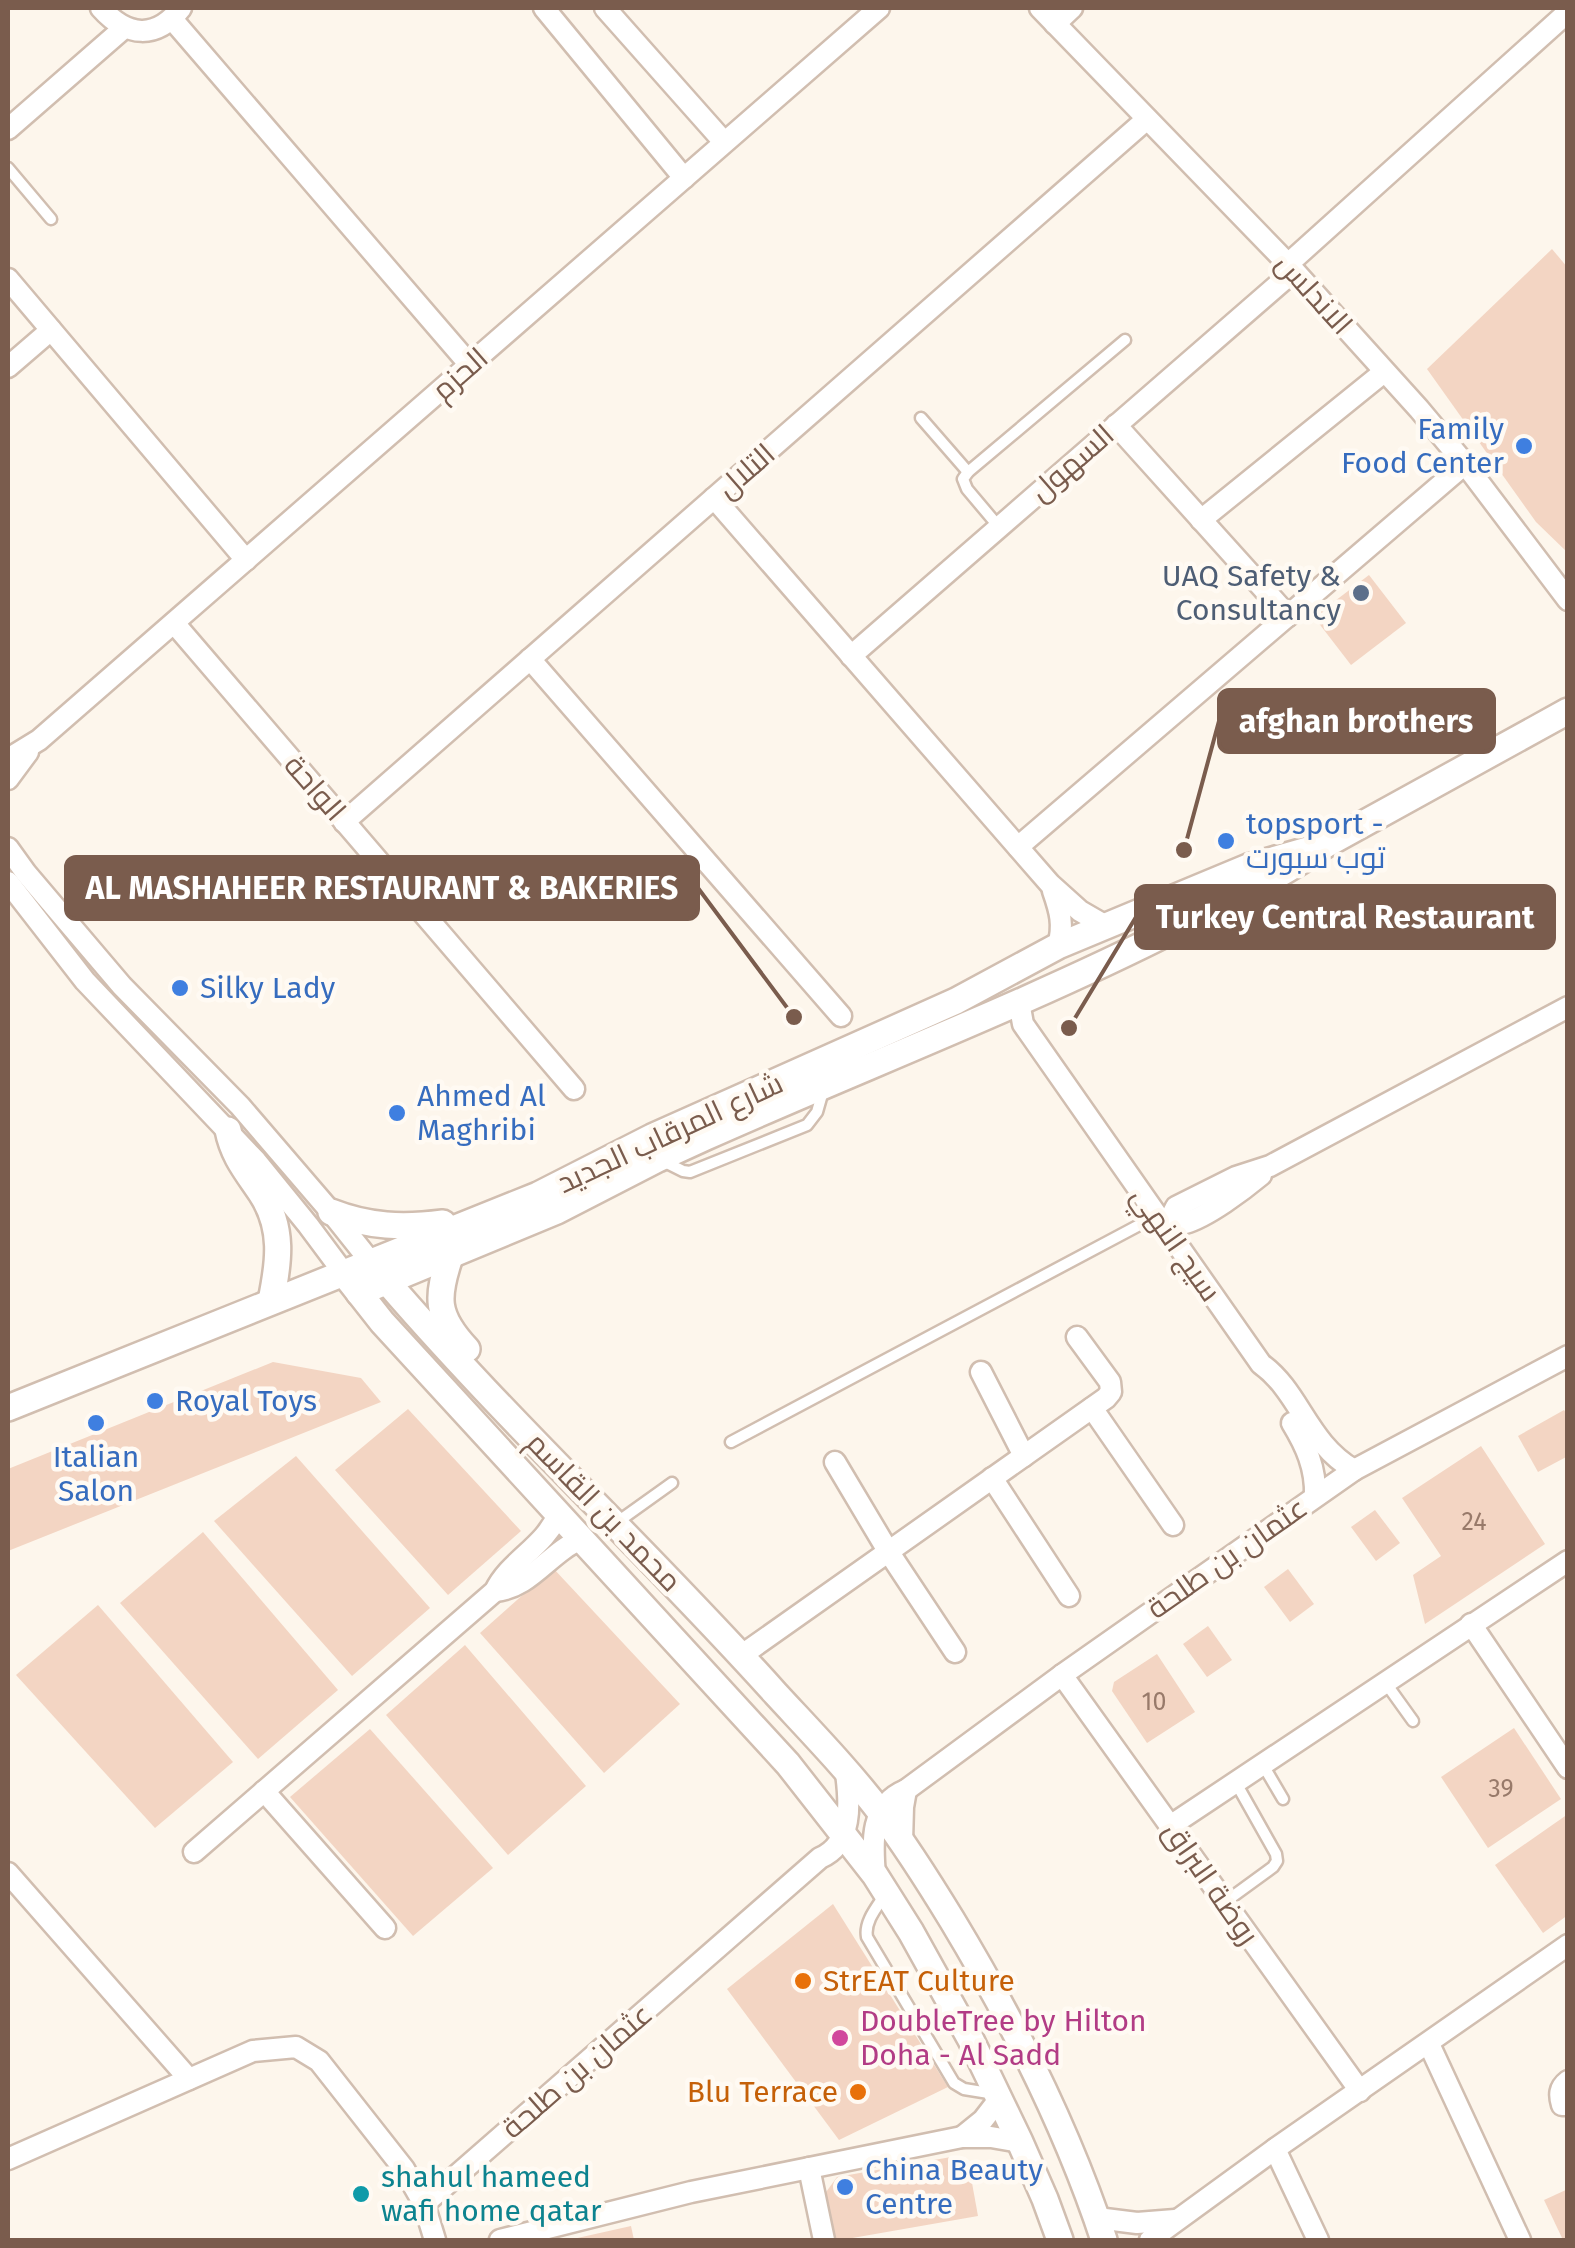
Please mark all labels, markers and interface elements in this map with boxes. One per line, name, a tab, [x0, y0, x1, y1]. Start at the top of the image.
street label: الاندلس	[1268, 246, 1360, 342]
street label: الحزم	[425, 340, 497, 409]
place label: Family Food Center	[1341, 411, 1504, 481]
street label: السهول	[1023, 417, 1121, 509]
marker: Family Food Center	[1513, 435, 1535, 457]
street label: التلال	[710, 436, 782, 506]
place label: UAQ Safety & Consultancy	[1162, 558, 1341, 628]
marker: UAQ Safety & Consultancy	[1350, 582, 1372, 604]
callout: afghan brothers	[1219, 690, 1494, 752]
text: afghan brothers	[1239, 702, 1473, 740]
street label: الواحة	[277, 748, 353, 828]
place label: topsport - توب سبورت	[1246, 806, 1386, 876]
marker: topsport - توب سبورت	[1215, 830, 1237, 852]
callout: AL MASHAHEER RESTAURANT & BAKERIES	[66, 857, 698, 919]
text: AL MASHAHEER RESTAURANT & BAKERIES	[85, 869, 678, 907]
callout: Turkey Central Restaurant	[1136, 886, 1554, 948]
text: Turkey Central Restaurant	[1156, 898, 1535, 936]
place label: Silky Lady	[200, 970, 336, 1006]
marker: Silky Lady	[169, 977, 191, 999]
street label: شارع المرقاب الجديد	[551, 1065, 789, 1203]
place label: Ahmed Al Maghribi	[417, 1078, 546, 1148]
marker: Ahmed Al Maghribi	[386, 1102, 408, 1124]
street label: سيج النهي	[1119, 1180, 1229, 1311]
place label: Royal Toys	[175, 1383, 317, 1419]
marker: Royal Toys	[144, 1390, 166, 1412]
marker: Italian Salon	[85, 1412, 107, 1434]
street label: محمد بن القاسم	[518, 1425, 689, 1601]
place label: Italian Salon	[53, 1439, 139, 1509]
street label: عثمان بن طلحة	[1140, 1489, 1314, 1627]
house number: 24	[1461, 1507, 1487, 1537]
house number: 10	[1142, 1687, 1166, 1717]
house number: 39	[1488, 1774, 1514, 1804]
street label: روضة البراق	[1155, 1814, 1267, 1952]
place label: StrEAT Culture	[823, 1963, 1015, 1999]
marker: StrEAT Culture	[792, 1970, 814, 1992]
street label: عثمان بن طلحة	[494, 1996, 660, 2146]
place label: DoubleTree by Hilton Doha - Al Sadd	[860, 2003, 1147, 2073]
marker: DoubleTree by Hilton Doha - Al Sadd	[829, 2027, 851, 2049]
place label: Blu Terrace	[687, 2074, 838, 2110]
marker: Blu Terrace	[847, 2081, 869, 2103]
place label: China Beauty Centre	[865, 2152, 1043, 2222]
place label: shahul hameed wafi home qatar	[381, 2159, 602, 2229]
marker: China Beauty Centre	[834, 2176, 856, 2198]
marker: shahul hameed wafi home qatar	[350, 2183, 372, 2205]

